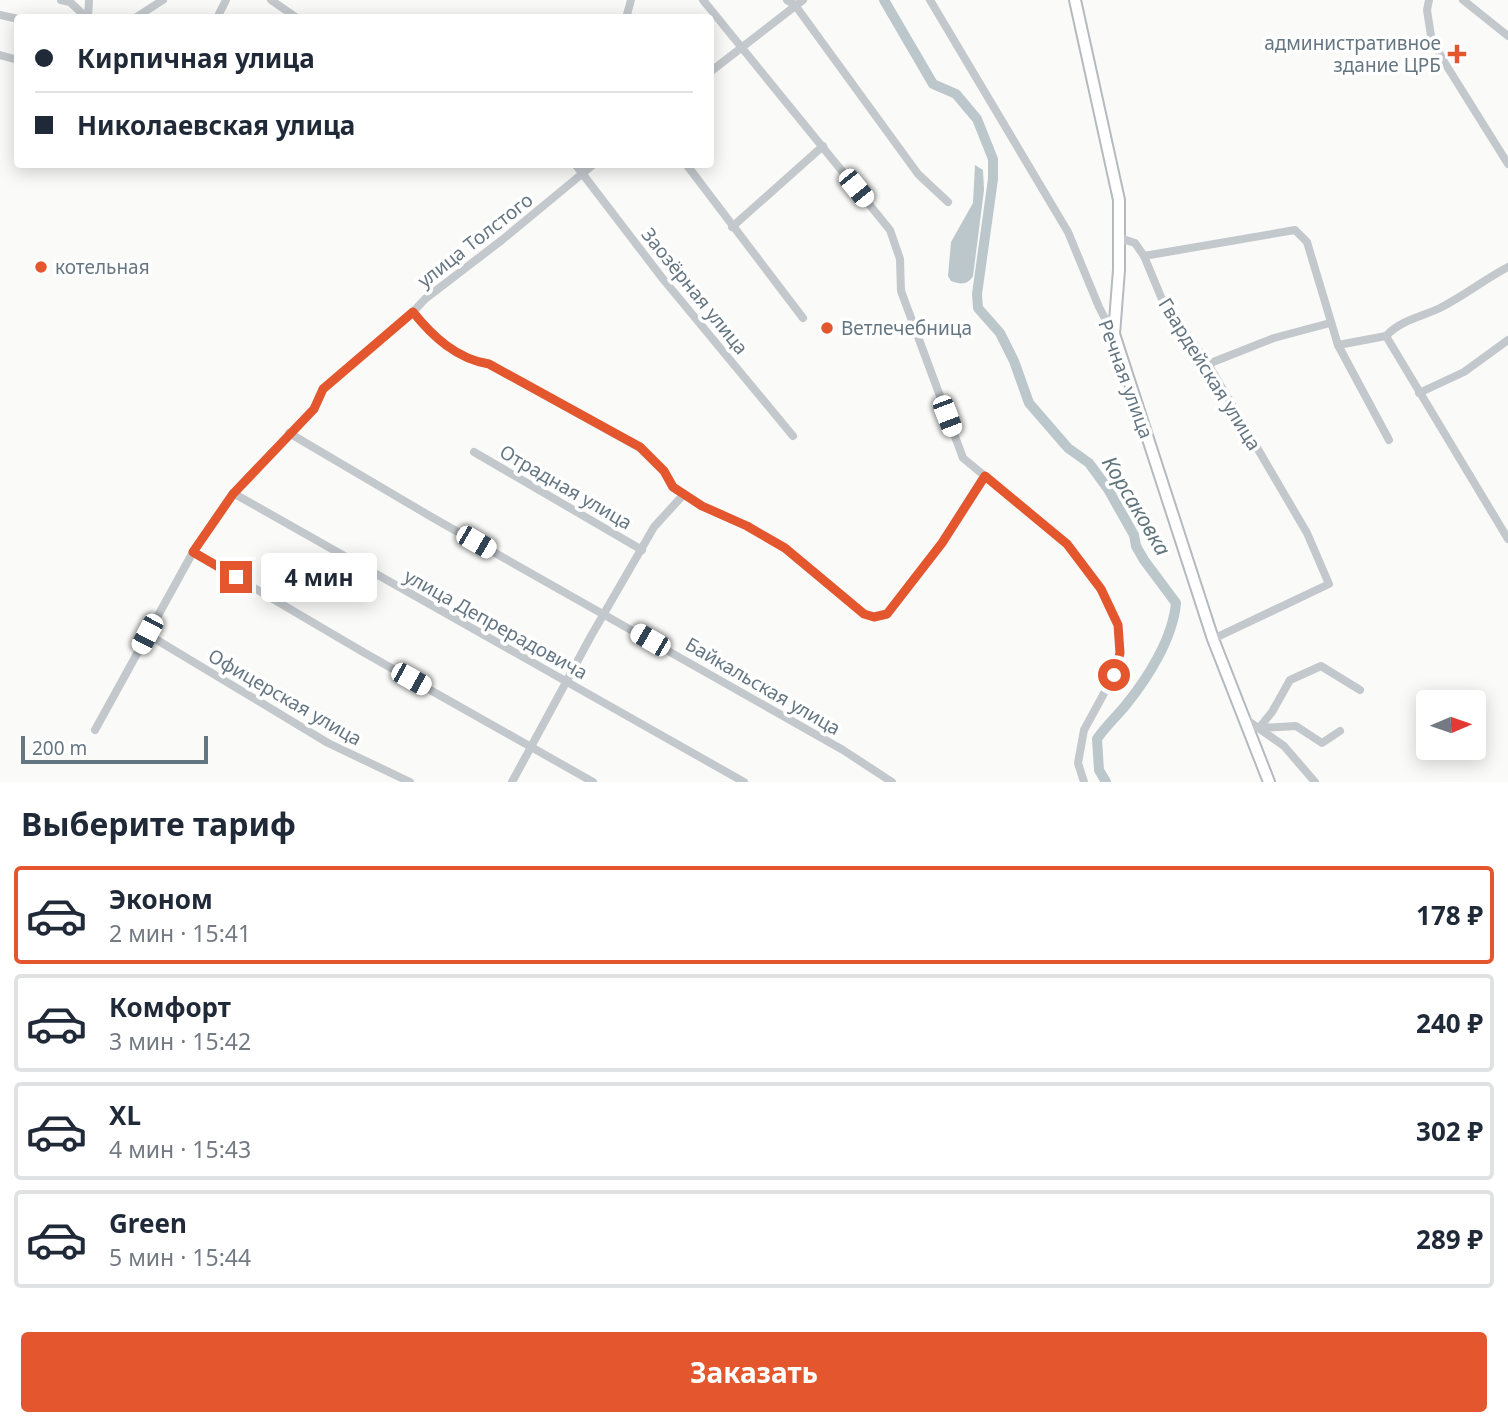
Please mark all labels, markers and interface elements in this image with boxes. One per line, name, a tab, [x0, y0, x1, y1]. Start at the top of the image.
place label: административное здание ЦРБ	[1264, 30, 1441, 78]
text: Кирпичная улица	[77, 40, 315, 76]
marker: административное здание ЦРБ	[1447, 44, 1467, 64]
text: Николаевская улица	[77, 107, 355, 143]
car	[835, 165, 878, 211]
street label: улица Толстого	[412, 187, 538, 293]
street label: Заозёрная улица	[636, 222, 754, 360]
place label: котельная	[55, 254, 150, 280]
marker: котельная	[33, 259, 49, 275]
street label: Гвардейская улица	[1153, 293, 1267, 455]
place label: Ветлечебница	[841, 315, 972, 341]
street label: Речная улица	[1092, 316, 1160, 442]
marker: Ветлечебница	[819, 320, 835, 336]
car	[930, 393, 965, 439]
street label: Отрадная улица	[495, 439, 637, 535]
water label: Корсаковка	[1096, 451, 1178, 561]
car	[453, 522, 500, 562]
callout: 4 мин	[260, 552, 376, 602]
route end	[220, 561, 252, 593]
text: 4 мин	[285, 561, 353, 593]
street label: улица Депрерадовича	[400, 563, 592, 685]
car	[128, 611, 167, 657]
car	[627, 620, 674, 660]
street label: Байкальская улица	[681, 631, 845, 741]
street label: Офицерская улица	[203, 642, 367, 752]
route start	[1098, 659, 1130, 691]
car	[388, 660, 435, 698]
north arrow	[1416, 690, 1486, 760]
map controls	[1416, 690, 1486, 760]
scale bar	[21, 733, 208, 765]
text: 200 m	[32, 735, 87, 761]
text: Выберите тариф	[21, 802, 296, 845]
text: Эконом	[109, 881, 213, 917]
icon: car	[25, 884, 88, 947]
text: 178 ₽	[1416, 897, 1483, 933]
text: 2 мин · 15:41	[109, 917, 251, 949]
text: Комфорт	[109, 989, 231, 1025]
icon: car	[25, 992, 88, 1055]
text: 240 ₽	[1416, 1005, 1483, 1041]
text: 3 мин · 15:42	[109, 1025, 251, 1057]
text: XL	[109, 1097, 141, 1133]
icon: car	[25, 1100, 88, 1163]
text: 302 ₽	[1416, 1113, 1483, 1149]
text: 4 мин · 15:43	[109, 1133, 251, 1165]
text: Green	[109, 1205, 187, 1241]
icon: car	[25, 1208, 88, 1271]
text: 289 ₽	[1416, 1221, 1483, 1257]
text: 5 мин · 15:44	[109, 1241, 251, 1273]
button: Заказать	[21, 1332, 1487, 1412]

